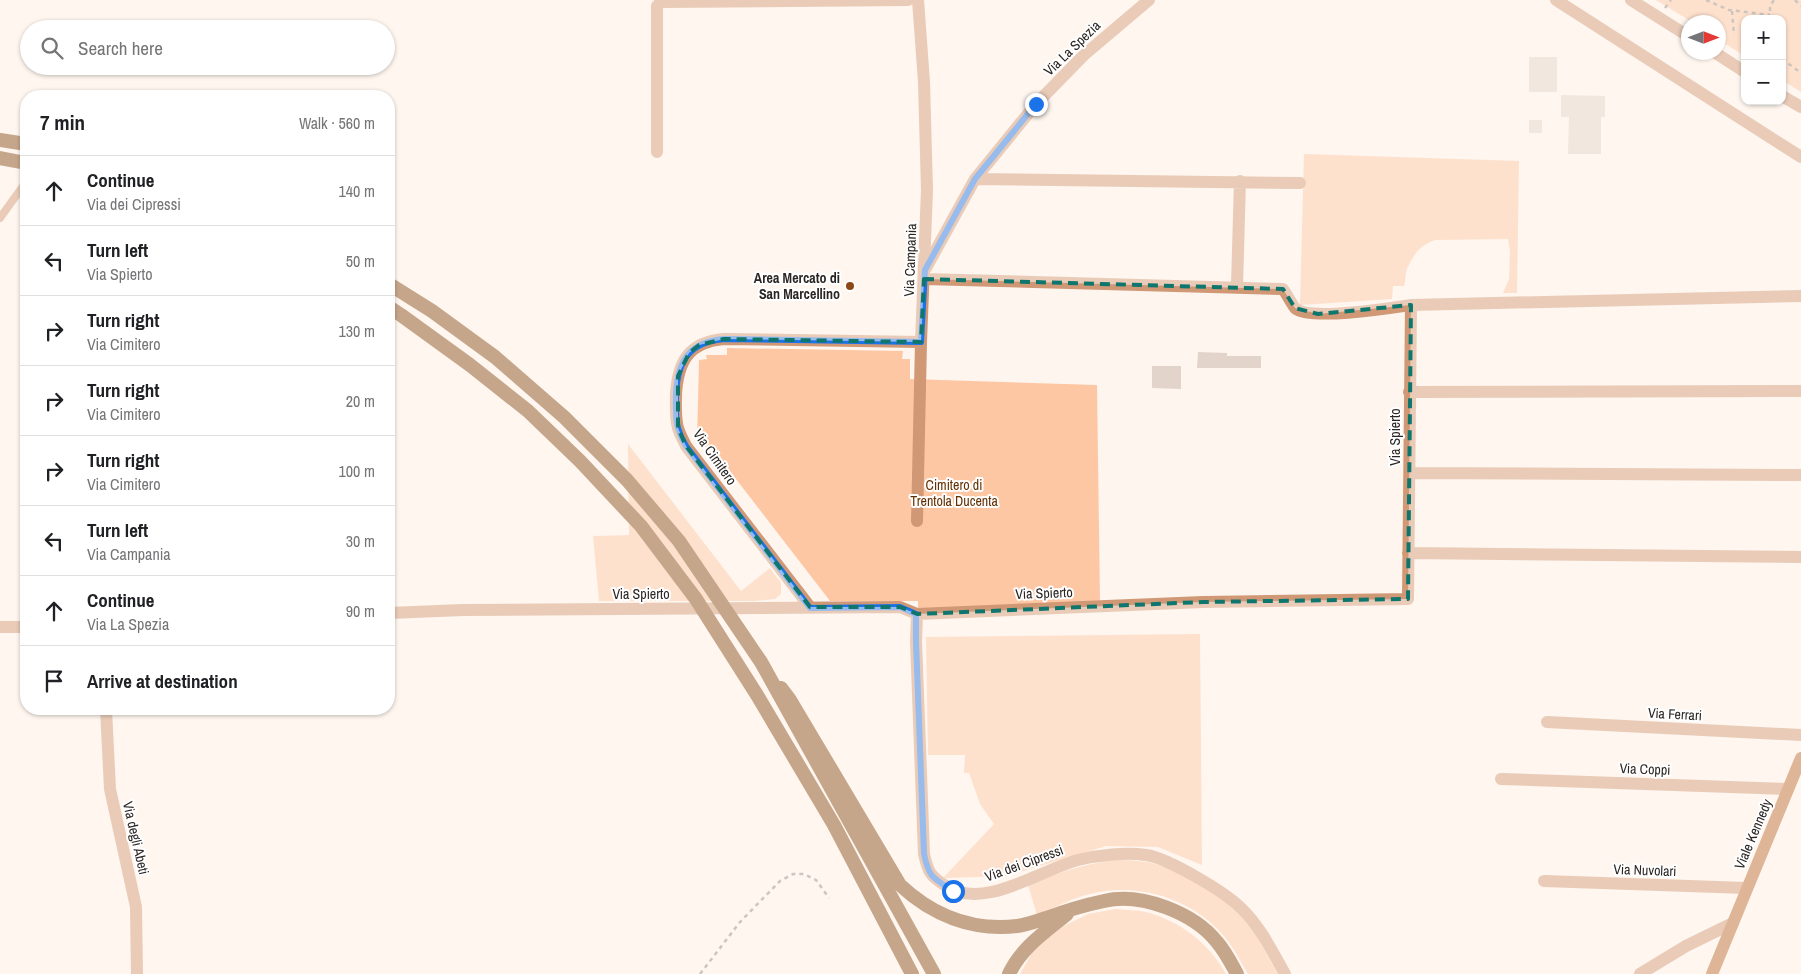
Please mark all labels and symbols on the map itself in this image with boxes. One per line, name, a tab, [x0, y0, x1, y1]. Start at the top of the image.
north arrow	[1681, 15, 1726, 60]
street label: Via La Spezia	[1040, 16, 1105, 79]
route end	[1025, 93, 1048, 116]
street label: Via Campania	[900, 223, 920, 297]
place label: Area Mercato di San Marcellino	[754, 269, 840, 303]
marker: Area Mercato di San Marcellino	[844, 280, 856, 292]
street label: Via Spierto	[1386, 408, 1404, 466]
street label: Via Cimitero	[689, 426, 741, 488]
park label: Cimitero di Trentola Ducenta	[910, 476, 998, 510]
street label: Via Spierto	[1015, 583, 1073, 603]
street label: Via Spierto	[612, 585, 670, 603]
street label: Via Ferrari	[1648, 704, 1702, 724]
street label: Via Coppi	[1619, 759, 1671, 779]
street label: Viale Kennedy	[1730, 796, 1776, 872]
street label: Via degli Abeti	[119, 800, 153, 876]
street label: Via dei Cipressi	[982, 840, 1066, 886]
street label: Via Nuvolari	[1613, 860, 1677, 880]
route start	[942, 880, 965, 903]

